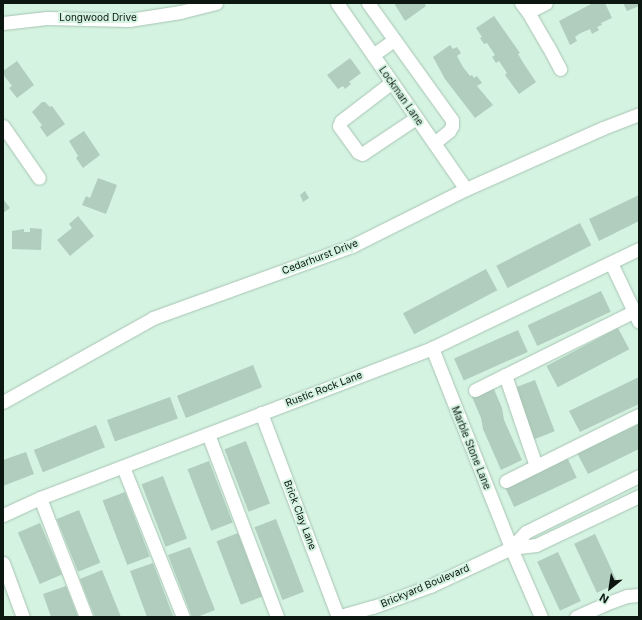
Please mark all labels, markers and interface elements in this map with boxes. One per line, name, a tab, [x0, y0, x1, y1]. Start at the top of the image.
street label: Longwood Drive	[59, 12, 137, 24]
street label: Lockman Lane	[376, 64, 426, 128]
street label: Cedarhurst Drive	[280, 237, 360, 277]
street label: Rustic Rock Lane	[284, 369, 364, 409]
street label: Marble Stone Lane	[449, 405, 493, 491]
street label: Brick Clay Lane	[281, 479, 319, 551]
street label: Brickyard Boulevard	[379, 562, 471, 610]
north arrow	[590, 568, 630, 608]
text: N	[597, 590, 611, 607]

